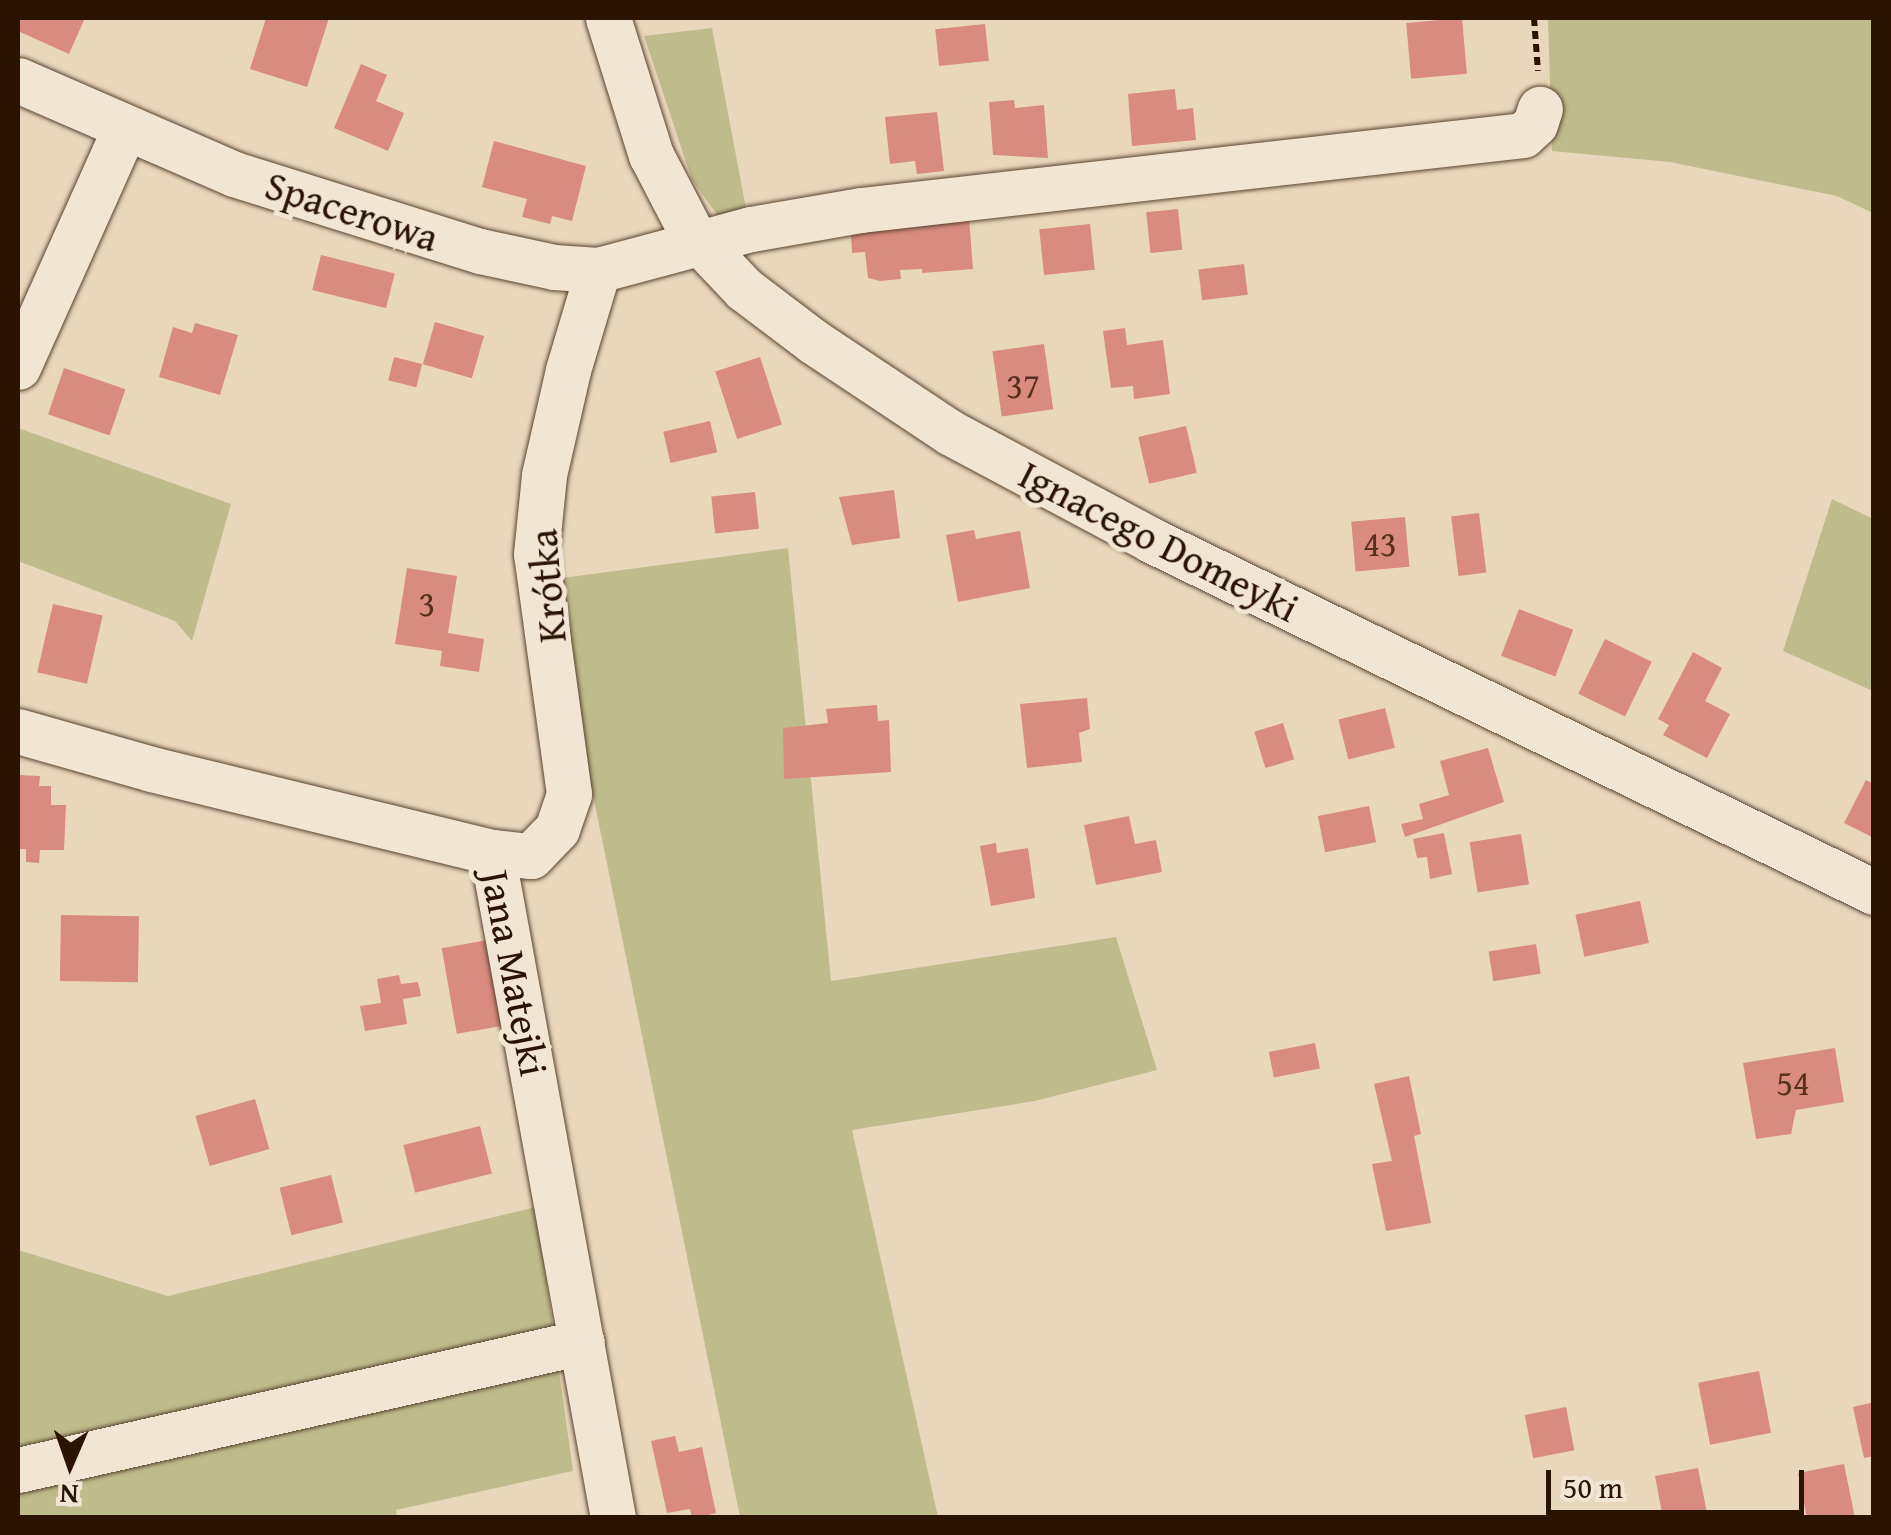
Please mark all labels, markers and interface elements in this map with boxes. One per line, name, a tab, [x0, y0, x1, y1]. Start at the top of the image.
street label: Spacerowa	[260, 161, 444, 261]
house number: 37	[1006, 365, 1040, 407]
street label: Ignacego Domeyki	[1011, 450, 1307, 632]
house number: 43	[1363, 523, 1397, 565]
street label: Krótka	[518, 527, 576, 645]
house number: 3	[419, 583, 435, 625]
street label: Jana Matejki	[472, 866, 558, 1080]
house number: 54	[1776, 1062, 1810, 1104]
north arrow	[20, 1415, 120, 1515]
scale bar	[1551, 1450, 1808, 1512]
text: 50 m	[1563, 1465, 1623, 1509]
text: N	[59, 1475, 79, 1516]

